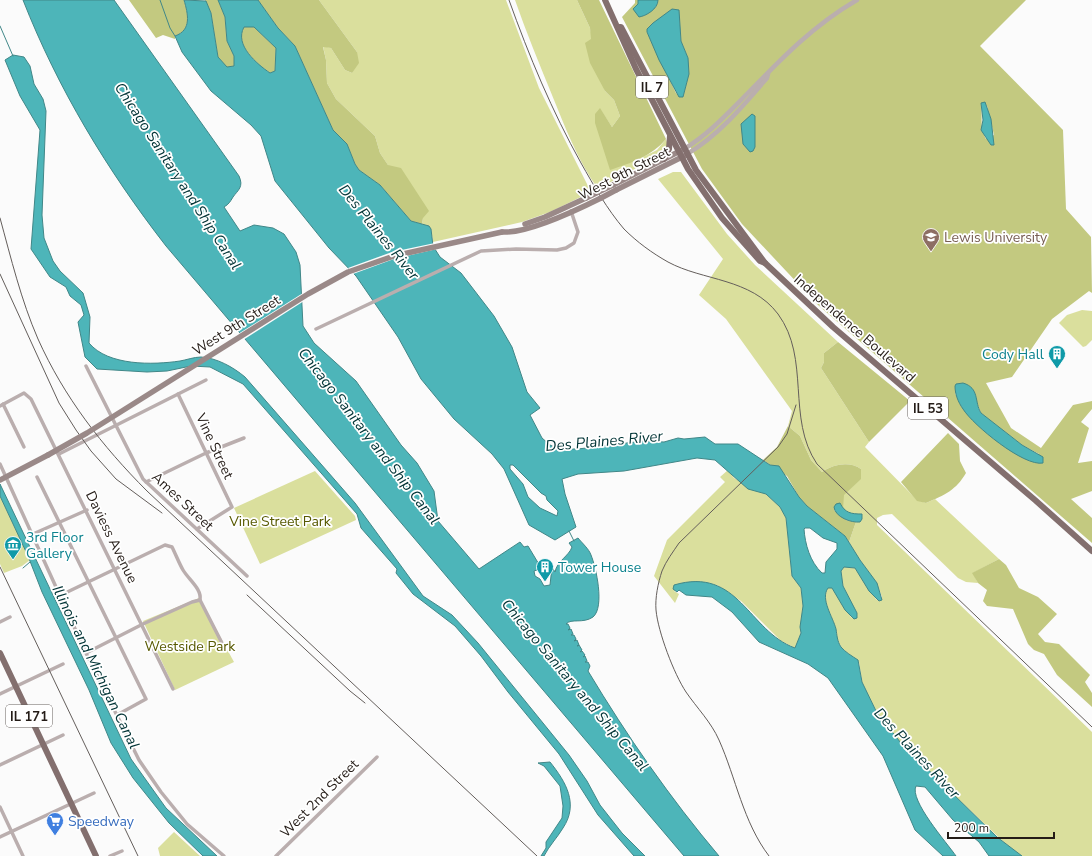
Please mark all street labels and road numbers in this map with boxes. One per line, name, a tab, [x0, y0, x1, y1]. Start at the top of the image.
road number: IL 7	[636, 76, 668, 98]
street label: West 9th Street	[575, 142, 673, 205]
street label: Independence Boulevard	[790, 270, 920, 387]
street label: West 9th Street	[189, 291, 284, 360]
road number: IL 53	[908, 397, 948, 419]
street label: Vine Street	[191, 410, 238, 482]
street label: Ames Street	[148, 468, 218, 535]
street label: Daviess Avenue	[81, 488, 142, 586]
road number: IL 171	[6, 705, 52, 727]
street label: West 2nd Street	[276, 755, 363, 842]

